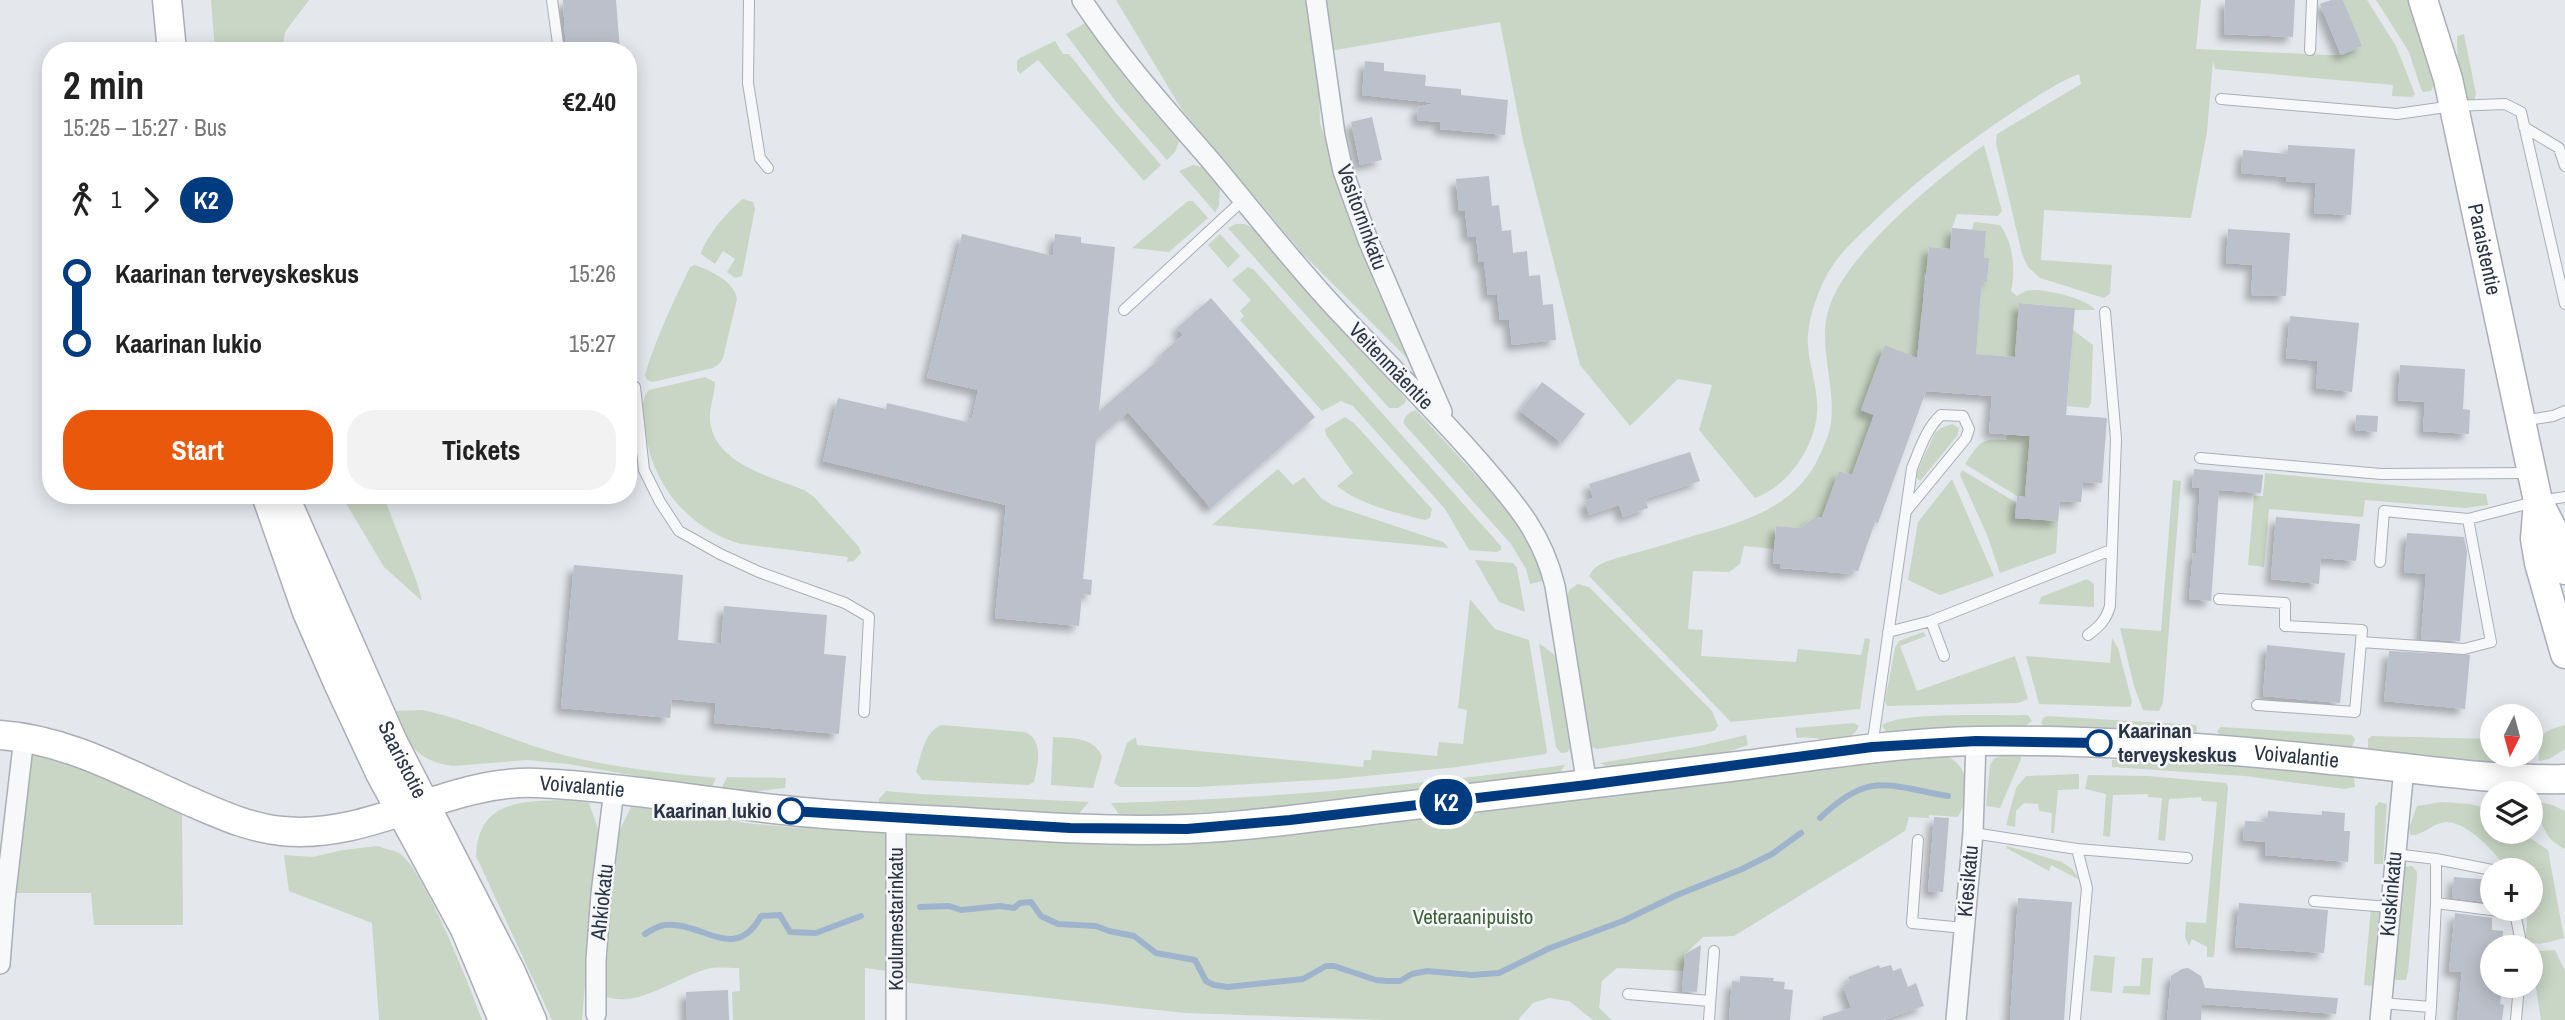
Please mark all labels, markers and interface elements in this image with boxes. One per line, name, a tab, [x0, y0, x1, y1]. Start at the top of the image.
text: 2 min	[63, 60, 144, 111]
text: €2.40	[563, 84, 616, 119]
text: 15:25 – 15:27 · Bus	[63, 112, 227, 143]
street label: Vesitorninkatu	[1330, 160, 1395, 274]
icon: walk	[63, 181, 101, 219]
icon: forward	[132, 181, 170, 219]
text: 1	[111, 184, 122, 215]
text: K2	[194, 184, 219, 216]
street label: Paraistentie	[2461, 201, 2509, 298]
text: Kaarinan terveyskeskus	[115, 256, 359, 291]
text: 15:26	[569, 258, 616, 289]
street label: Veitenmäentie	[1342, 316, 1440, 416]
text: Kaarinan lukio	[115, 326, 262, 361]
text: 15:27	[569, 328, 616, 359]
button: Start	[63, 410, 333, 490]
button: Tickets	[347, 410, 616, 490]
north arrow	[2480, 704, 2543, 766]
map controls	[2480, 704, 2543, 998]
street label: Saaristotie	[371, 716, 435, 803]
place label: Kaarinan terveyskeskus	[2118, 716, 2237, 769]
marker: Kaarinan terveyskeskus	[2086, 730, 2112, 756]
street label: Voivalantie	[2253, 738, 2340, 775]
street label: Voivalantie	[539, 768, 626, 804]
line badge: K2	[1414, 779, 1478, 825]
button: layers	[2480, 781, 2543, 844]
text: K2	[1433, 786, 1459, 818]
place label: Kaarinan lukio	[653, 796, 772, 825]
marker: Kaarinan lukio	[778, 798, 804, 824]
street label: Kiesikatu	[1950, 844, 1985, 918]
street label: Koulumestarinkatu	[881, 847, 910, 991]
street label: Kuskinkatu	[2372, 850, 2409, 938]
button: +	[2480, 858, 2543, 921]
street label: Ahkiokatu	[583, 862, 620, 943]
park label: Veteraanipuisto	[1413, 902, 1533, 931]
button: −	[2480, 935, 2543, 998]

